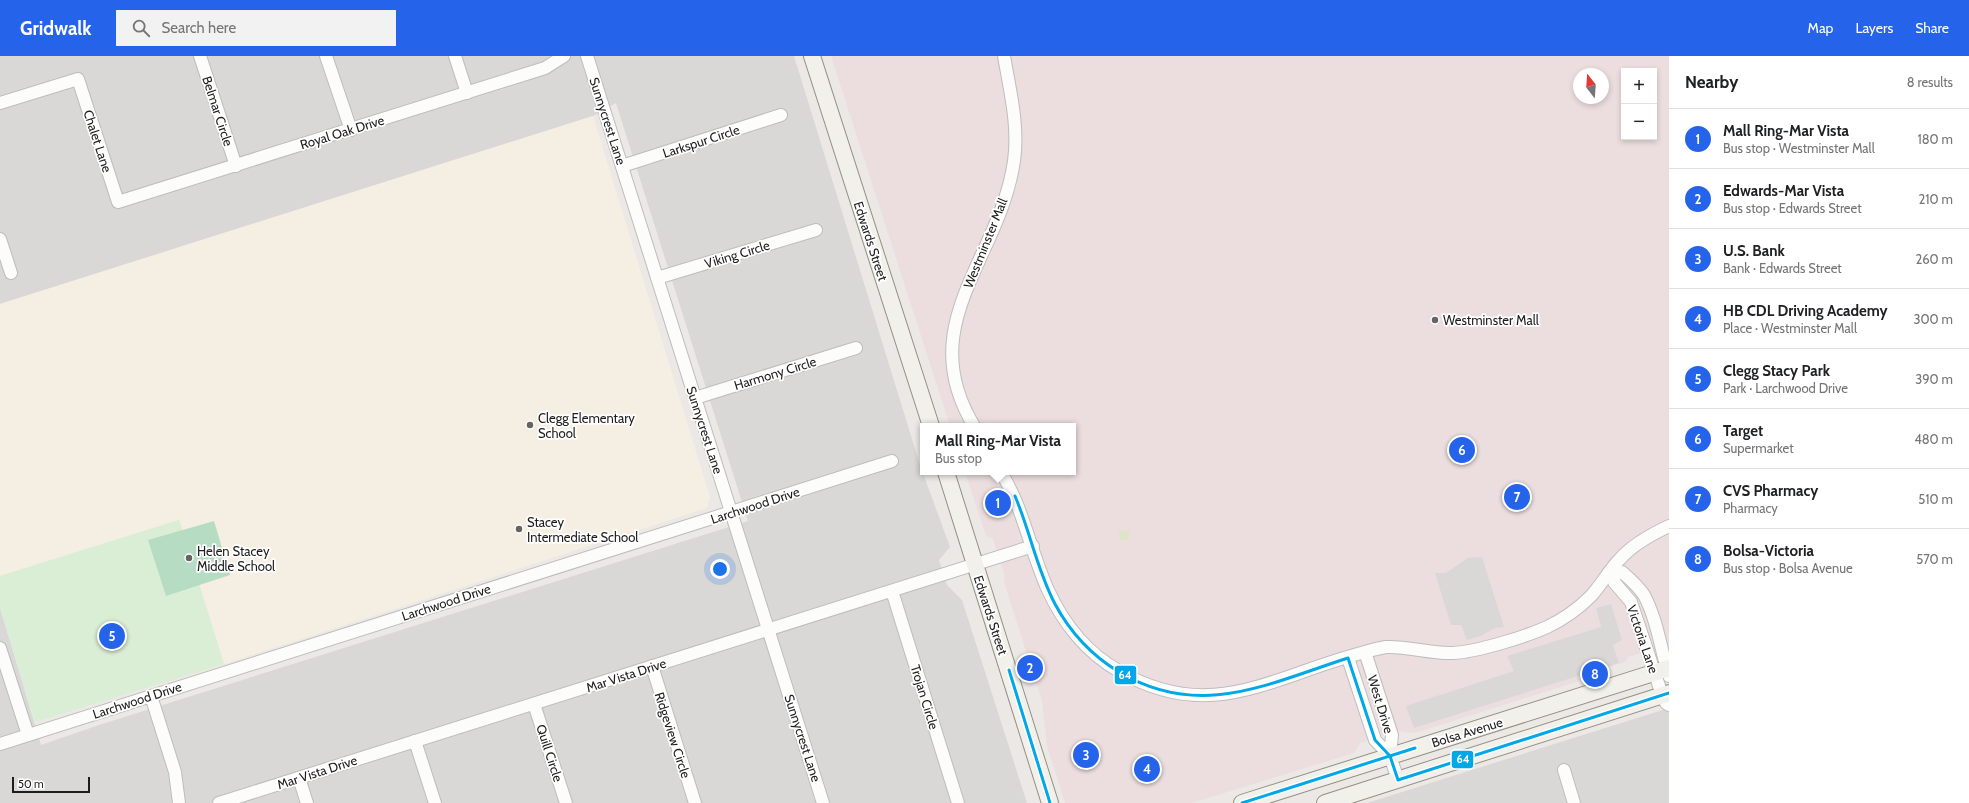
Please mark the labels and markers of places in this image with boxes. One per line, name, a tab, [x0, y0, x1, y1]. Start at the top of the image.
place label: Westminster Mall	[1443, 312, 1539, 328]
marker: Westminster Mall	[1430, 315, 1440, 325]
place label: Clegg Elementary School	[538, 410, 635, 441]
marker: Clegg Elementary School	[525, 420, 535, 430]
pin: 6	[1449, 435, 1475, 465]
pin: 7	[1504, 482, 1530, 512]
pin: 1	[985, 488, 1011, 518]
place label: Stacey Intermediate School	[527, 514, 638, 545]
marker: Stacey Intermediate School	[514, 524, 524, 534]
place label: Helen Stacey Middle School	[197, 543, 275, 574]
marker: Helen Stacey Middle School	[184, 553, 194, 563]
pin: 5	[99, 621, 125, 651]
pin: 2	[1017, 653, 1043, 683]
pin: 8	[1582, 659, 1608, 689]
pin: 3	[1073, 740, 1099, 770]
pin: 4	[1134, 754, 1160, 784]

